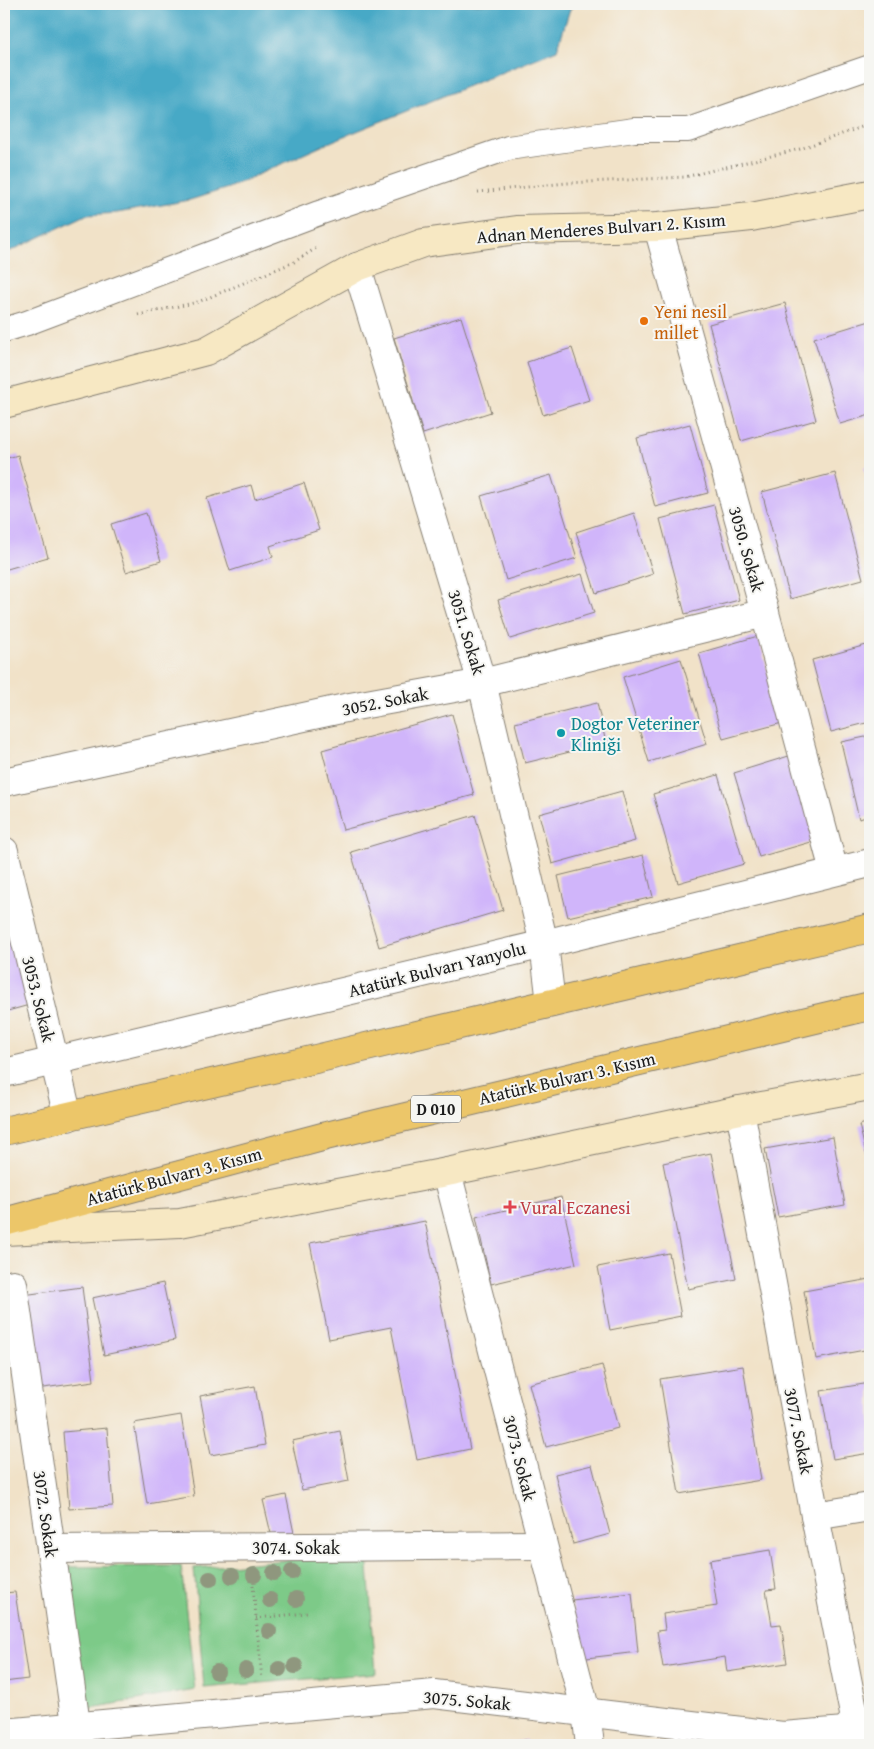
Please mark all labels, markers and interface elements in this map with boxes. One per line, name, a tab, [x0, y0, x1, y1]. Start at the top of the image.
street label: Adnan Menderes Bulvarı 2. Kısım	[476, 206, 727, 250]
place label: Yeni nesil millet	[654, 298, 727, 346]
marker: Yeni nesil millet	[638, 315, 650, 327]
street label: 3050. Sokak	[722, 503, 772, 596]
street label: 3051. Sokak	[441, 586, 493, 679]
street label: 3052. Sokak	[339, 679, 431, 723]
place label: Dogtor Veteriner Kliniği	[571, 710, 700, 758]
marker: Dogtor Veteriner Kliniği	[555, 727, 567, 739]
street label: Atatürk Bulvarı Yanyolu	[345, 934, 529, 1004]
street label: 3053. Sokak	[15, 953, 63, 1046]
street label: Atatürk Bulvarı 3. Kısım	[476, 1044, 658, 1111]
road number: D 010	[411, 1096, 461, 1122]
street label: Atatürk Bulvarı 3. Kısım	[83, 1140, 265, 1212]
place label: Vural Eczanesi	[520, 1194, 631, 1221]
marker: Vural Eczanesi	[504, 1201, 516, 1213]
street label: 3077. Sokak	[777, 1385, 821, 1477]
street label: 3073. Sokak	[496, 1412, 544, 1505]
street label: 3072. Sokak	[27, 1469, 66, 1560]
street label: 3074. Sokak	[252, 1534, 341, 1561]
street label: 3075. Sokak	[422, 1683, 513, 1717]

